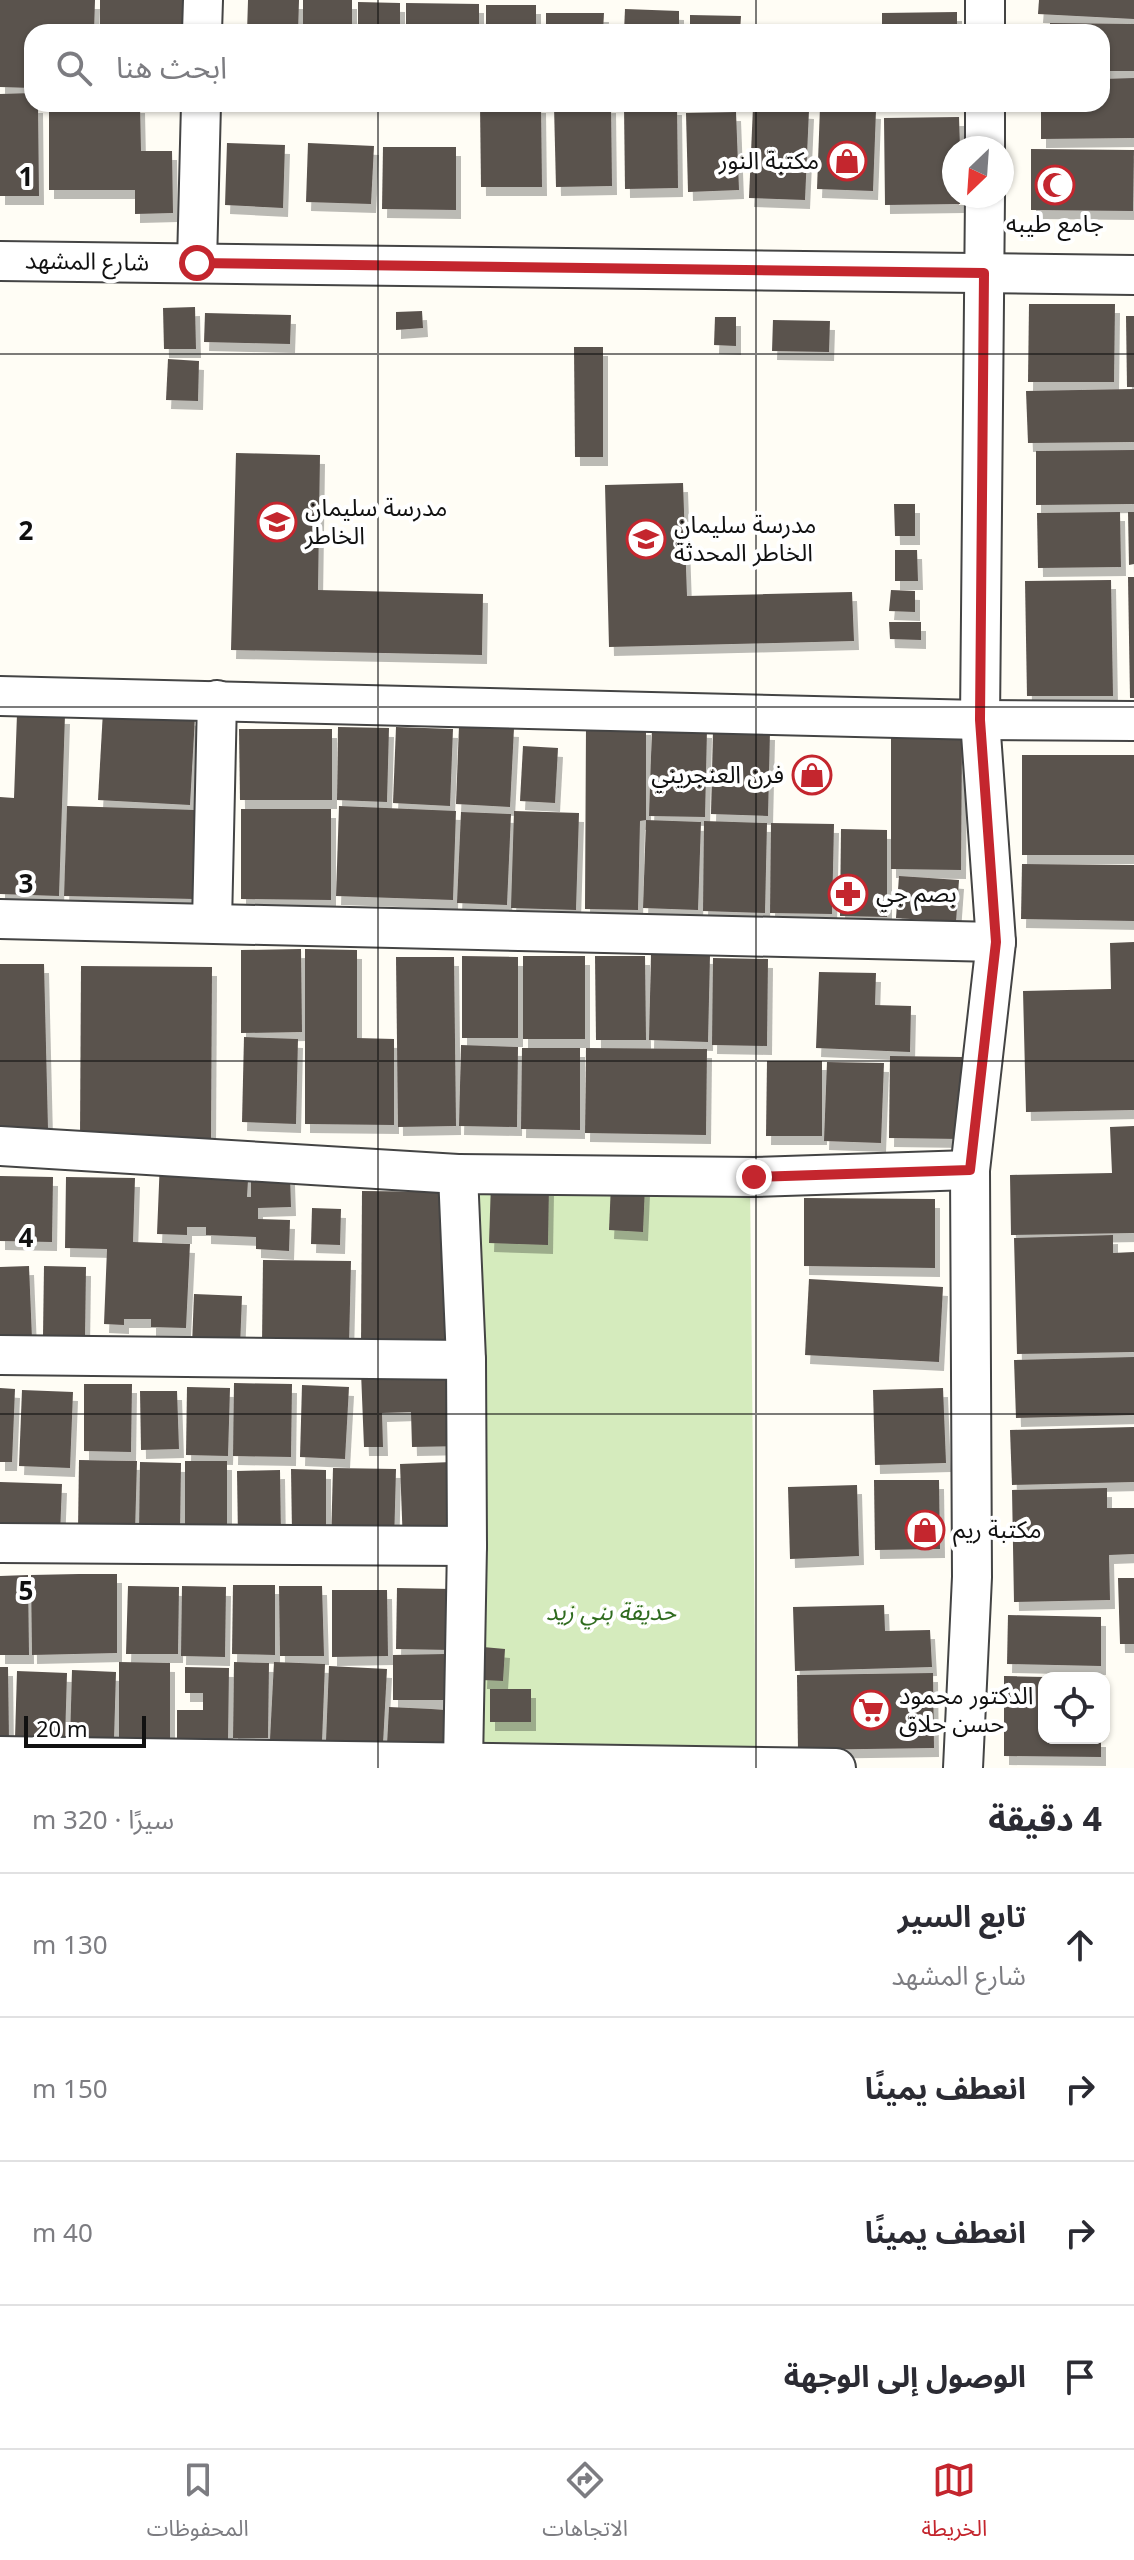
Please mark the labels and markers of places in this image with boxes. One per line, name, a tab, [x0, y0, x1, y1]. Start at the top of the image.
place label: مكتبة النور	[718, 136, 819, 187]
shop icon: مكتبة النور	[826, 140, 868, 182]
mosque icon: جامع طيبه	[1034, 164, 1076, 206]
place label: جامع طيبه	[1006, 199, 1104, 250]
place label: مدرسة سليمان الخاطر	[304, 483, 447, 562]
place label: مدرسة سليمان الخاطر المحدثة	[674, 500, 816, 579]
school or university icon: مدرسة سليمان الخاطر	[256, 501, 298, 543]
school or university icon: مدرسة سليمان الخاطر المحدثة	[625, 518, 667, 560]
place label: فرن العنجريني	[651, 750, 784, 801]
shop icon: فرن العنجريني	[791, 754, 833, 796]
place label: بصم جي	[876, 869, 957, 920]
pharmacy icon: بصم جي	[827, 873, 869, 915]
place label: مكتبة ريم	[953, 1505, 1042, 1556]
shop icon: مكتبة ريم	[904, 1509, 946, 1551]
place label: الدكتور محمود حسن حلاق	[899, 1671, 1033, 1750]
supermarket icon: الدكتور محمود حسن حلاق	[850, 1689, 892, 1731]

